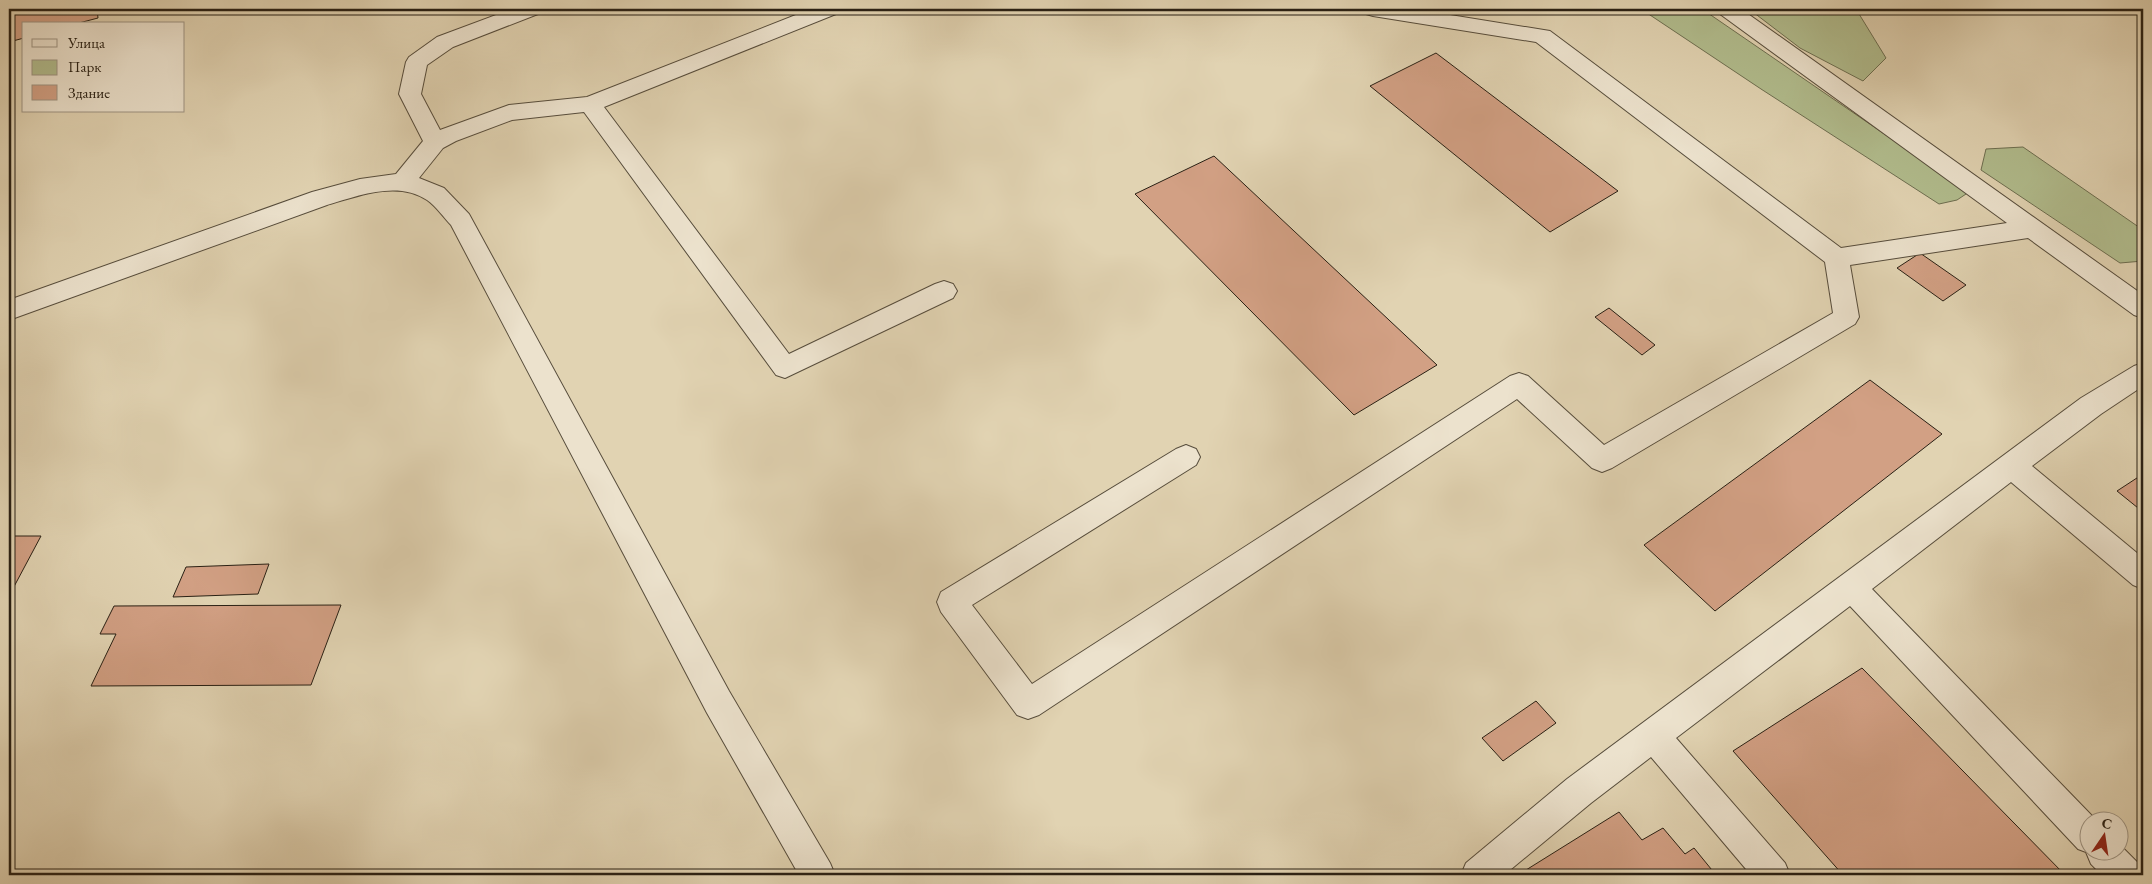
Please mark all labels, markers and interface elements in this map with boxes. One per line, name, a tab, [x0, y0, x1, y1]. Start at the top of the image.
legend	[22, 22, 185, 112]
text: Улица	[67, 33, 105, 52]
text: Парк	[68, 57, 101, 76]
text: Здание	[68, 83, 110, 102]
north arrow	[2080, 812, 2130, 862]
text: С	[2100, 813, 2114, 833]

